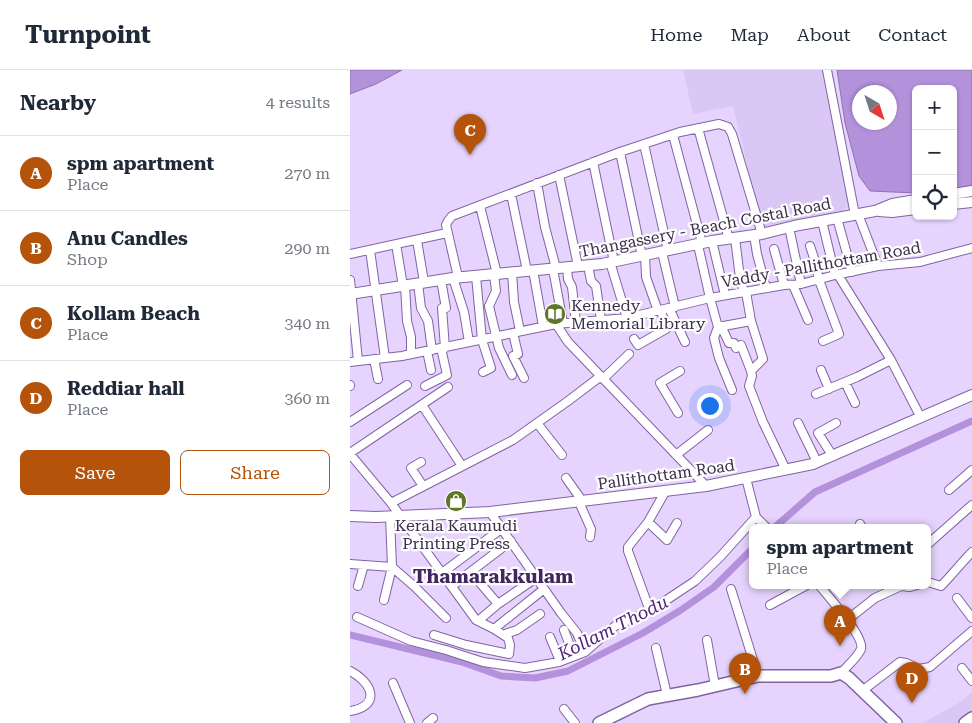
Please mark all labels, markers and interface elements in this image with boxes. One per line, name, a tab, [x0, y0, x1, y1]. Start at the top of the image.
text: Turnpoint	[25, 21, 151, 49]
text: Home	[650, 24, 702, 45]
text: Map	[730, 24, 769, 45]
text: About	[797, 24, 850, 45]
text: Contact	[878, 24, 947, 45]
north arrow	[852, 85, 897, 130]
map controls	[912, 85, 957, 220]
button: +	[912, 85, 957, 130]
text: Nearby	[20, 91, 96, 115]
text: 4 results	[266, 93, 330, 112]
pin: C	[454, 114, 486, 155]
button: −	[912, 130, 957, 175]
text: spm apartment	[67, 152, 214, 175]
text: A	[30, 164, 42, 183]
text: 270 m	[284, 164, 330, 183]
text: Place	[67, 175, 108, 194]
button: locate	[912, 175, 957, 220]
street label: Thangassery - Beach Costal Road	[578, 194, 833, 261]
text: Anu Candles	[67, 227, 188, 250]
street label: Vaddy - Pallithottam Road	[720, 238, 922, 291]
text: B	[30, 239, 42, 258]
text: 290 m	[284, 239, 330, 258]
text: Shop	[67, 250, 108, 269]
place label: Kennedy Memorial Library	[571, 296, 706, 333]
text: Kollam Beach	[67, 302, 200, 325]
library icon: Kennedy Memorial Library	[543, 302, 567, 326]
text: C	[30, 314, 42, 333]
text: 340 m	[284, 314, 330, 333]
text: Place	[67, 325, 108, 344]
text: Reddiar hall	[67, 377, 185, 400]
text: D	[30, 389, 42, 408]
text: 360 m	[284, 389, 330, 408]
your location	[697, 393, 723, 419]
text: Place	[67, 400, 108, 419]
button: Save	[20, 450, 170, 495]
button: Share	[180, 450, 330, 495]
street label: Pallithottam Road	[596, 455, 736, 494]
shop icon: Kerala Kaumudi Printing Press	[444, 489, 468, 513]
place label: Kerala Kaumudi Printing Press	[395, 516, 517, 553]
popup	[749, 524, 931, 589]
text: spm apartment	[766, 536, 914, 559]
text: Place	[766, 559, 808, 578]
district label: Thamarakkulam	[413, 565, 574, 588]
water label: Kollam Thodu	[553, 591, 671, 665]
pin: A	[824, 605, 856, 646]
pin: B	[729, 653, 761, 694]
pin: D	[896, 662, 928, 703]

